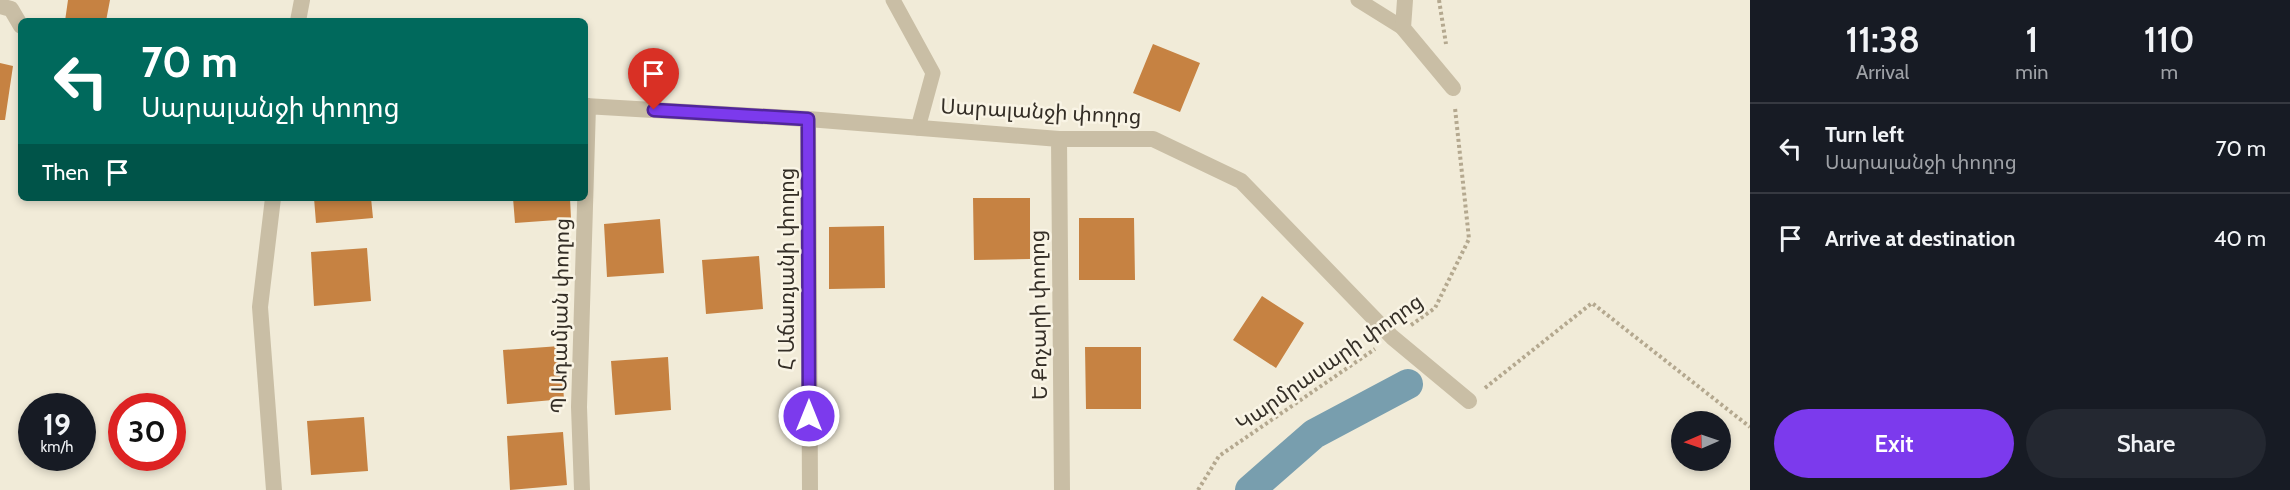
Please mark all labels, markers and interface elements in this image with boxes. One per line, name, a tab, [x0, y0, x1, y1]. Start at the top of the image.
text: 11:38	[1845, 17, 1920, 61]
text: 1	[2025, 17, 2038, 61]
text: 110	[2144, 17, 2195, 61]
text: 70 m	[141, 36, 238, 88]
icon: left	[42, 42, 120, 120]
pin	[628, 48, 679, 110]
icon: arrive	[637, 57, 670, 90]
text: Arrival	[1856, 60, 1909, 84]
text: min	[2015, 60, 2048, 84]
text: m	[2160, 60, 2178, 84]
text: Սարալանջի փողոց	[141, 91, 400, 124]
street label: Սարալանջի փողոց	[940, 93, 1142, 129]
text: Turn left	[1825, 121, 1904, 148]
icon: left	[1774, 132, 1807, 165]
text: 70 m	[2216, 135, 2266, 162]
text: Սարալանջի փողոց	[1825, 150, 2017, 174]
icon: arrive	[101, 156, 134, 189]
text: Then	[42, 159, 89, 186]
street label: Հ Աճառյանի փողոց	[774, 168, 799, 370]
street label: Պ Ադամյան փողոց	[546, 218, 574, 414]
icon: arrive	[1774, 222, 1807, 255]
text: Arrive at destination	[1825, 225, 2015, 252]
text: 40 m	[2214, 225, 2266, 252]
street label: Ե Քոչարի փողոց	[1024, 230, 1052, 400]
street label: Կարմրասարի փողոց	[1231, 288, 1427, 436]
position arrow	[777, 384, 841, 448]
speed limit sign: 30	[108, 393, 186, 471]
text: 19	[43, 406, 71, 443]
button: Exit	[1774, 409, 2014, 478]
button: Share	[2026, 409, 2266, 478]
north arrow	[1671, 411, 1731, 471]
map controls	[1671, 411, 1731, 471]
text: km/h	[41, 438, 73, 456]

